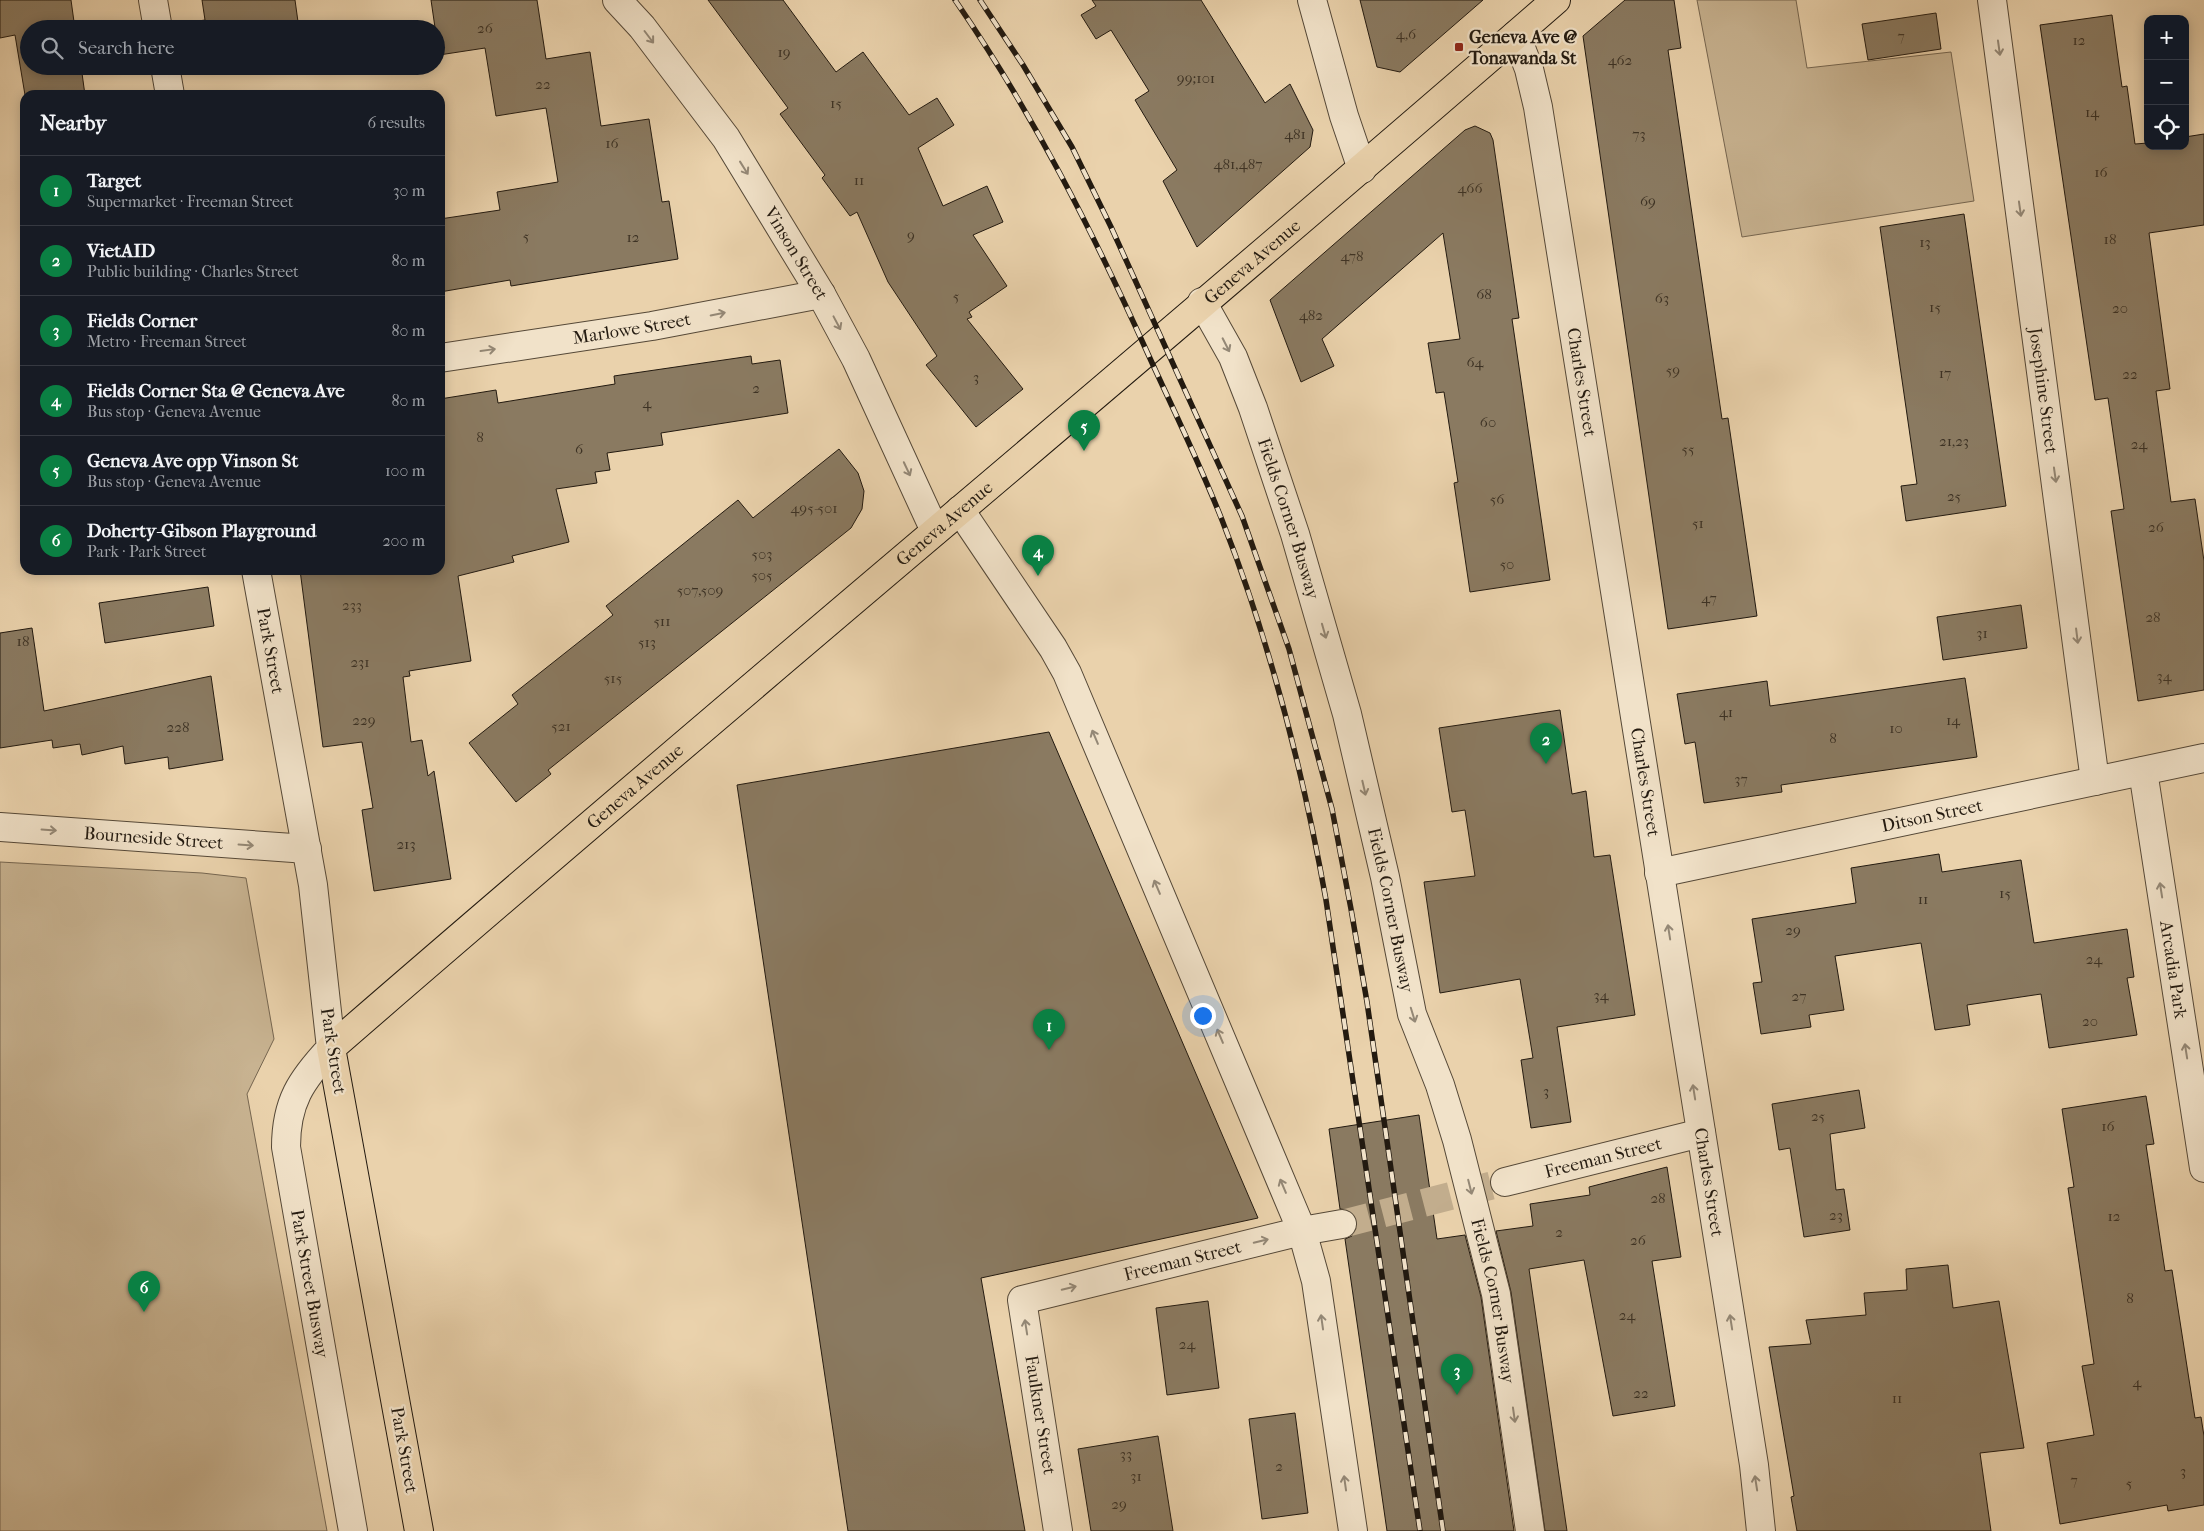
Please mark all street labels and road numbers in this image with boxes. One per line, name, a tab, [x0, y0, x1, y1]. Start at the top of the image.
street label: Vinson Street	[759, 202, 833, 304]
street label: Geneva Avenue	[1200, 215, 1305, 309]
street label: Marlowe Street	[571, 308, 693, 348]
street label: Josephine Street	[2025, 324, 2062, 455]
street label: Charles Street	[1563, 326, 1601, 439]
street label: Fields Corner Busway	[1253, 435, 1324, 603]
street label: Geneva Avenue	[892, 477, 997, 570]
street label: Park Street	[253, 606, 289, 696]
street label: Charles Street	[1626, 726, 1664, 839]
street label: Geneva Avenue	[583, 739, 688, 833]
street label: Ditson Street	[1879, 794, 1985, 836]
street label: Bourneside Street	[83, 823, 225, 854]
street label: Fields Corner Busway	[1363, 826, 1418, 996]
street label: Arcadia Park	[2156, 918, 2192, 1021]
street label: Park Street	[316, 1006, 350, 1096]
street label: Charles Street	[1690, 1126, 1728, 1239]
street label: Freeman Street	[1542, 1133, 1664, 1182]
street label: Park Street Busway	[287, 1208, 333, 1361]
street label: Fields Corner Busway	[1467, 1216, 1519, 1386]
street label: Freeman Street	[1122, 1236, 1244, 1285]
street label: Faulkner Street	[1020, 1354, 1060, 1477]
street label: Park Street	[386, 1405, 422, 1495]

